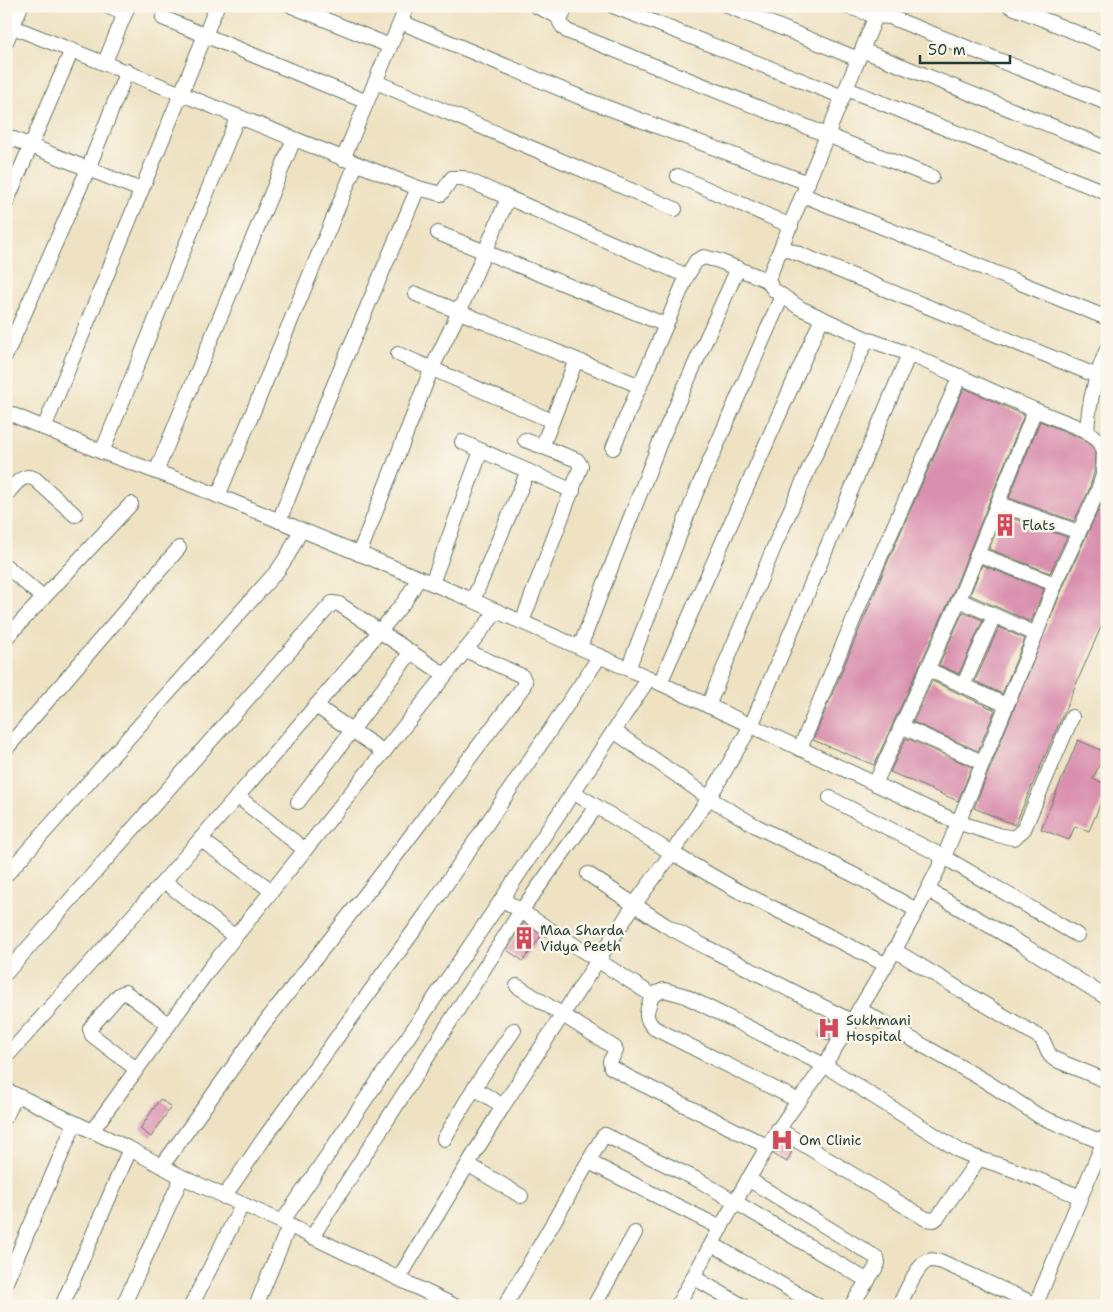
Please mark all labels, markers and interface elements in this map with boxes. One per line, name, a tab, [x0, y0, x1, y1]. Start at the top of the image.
scale bar	[920, 32, 1010, 64]
text: 50 m	[928, 40, 966, 60]
building icon: Flats	[992, 512, 1018, 538]
place label: Flats	[1022, 516, 1055, 534]
place label: Maa Sharda Vidya Peeth	[540, 921, 624, 955]
building icon: Maa Sharda Vidya Peeth	[511, 925, 537, 951]
place label: Sukhmani Hospital	[846, 1011, 911, 1045]
hospital icon: Sukhmani Hospital	[816, 1015, 842, 1041]
hospital icon: Om Clinic	[769, 1127, 795, 1153]
place label: Om Clinic	[799, 1131, 862, 1149]

